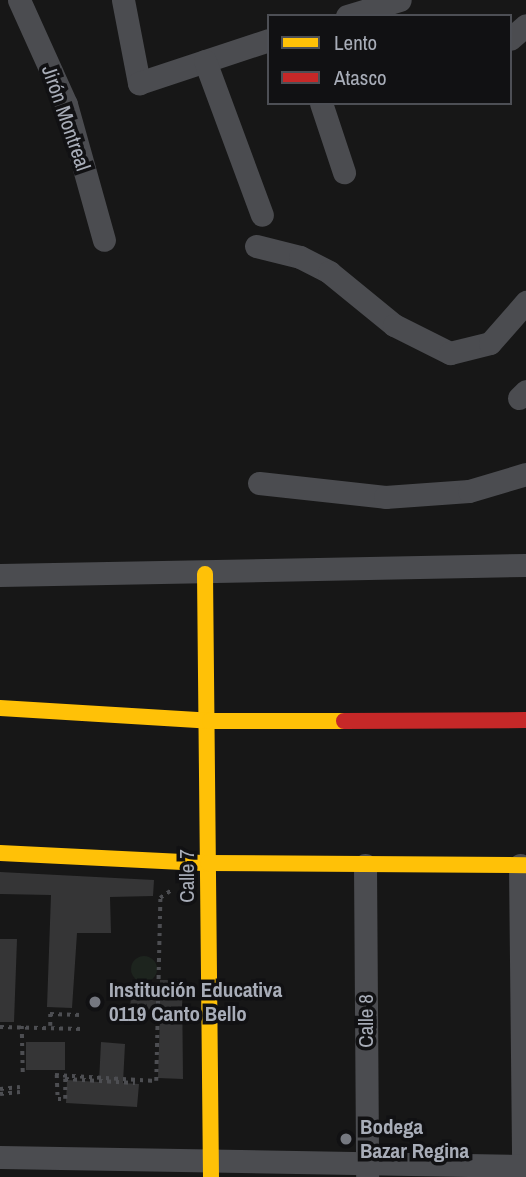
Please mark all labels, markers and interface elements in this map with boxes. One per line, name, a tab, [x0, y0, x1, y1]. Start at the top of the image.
legend	[267, 14, 512, 105]
text: Lento	[334, 28, 377, 57]
street label: Jirón Montreal	[36, 62, 96, 174]
text: Atasco	[334, 63, 387, 92]
street label: Calle 7	[174, 849, 200, 903]
place label: Institución Educativa 0119 Canto Bello	[109, 977, 282, 1027]
marker: Institución Educativa 0119 Canto Bello	[87, 994, 103, 1010]
street label: Calle 8	[353, 994, 379, 1048]
place label: Bodega Bazar Regina	[360, 1114, 469, 1164]
marker: Bodega Bazar Regina	[338, 1131, 354, 1147]

